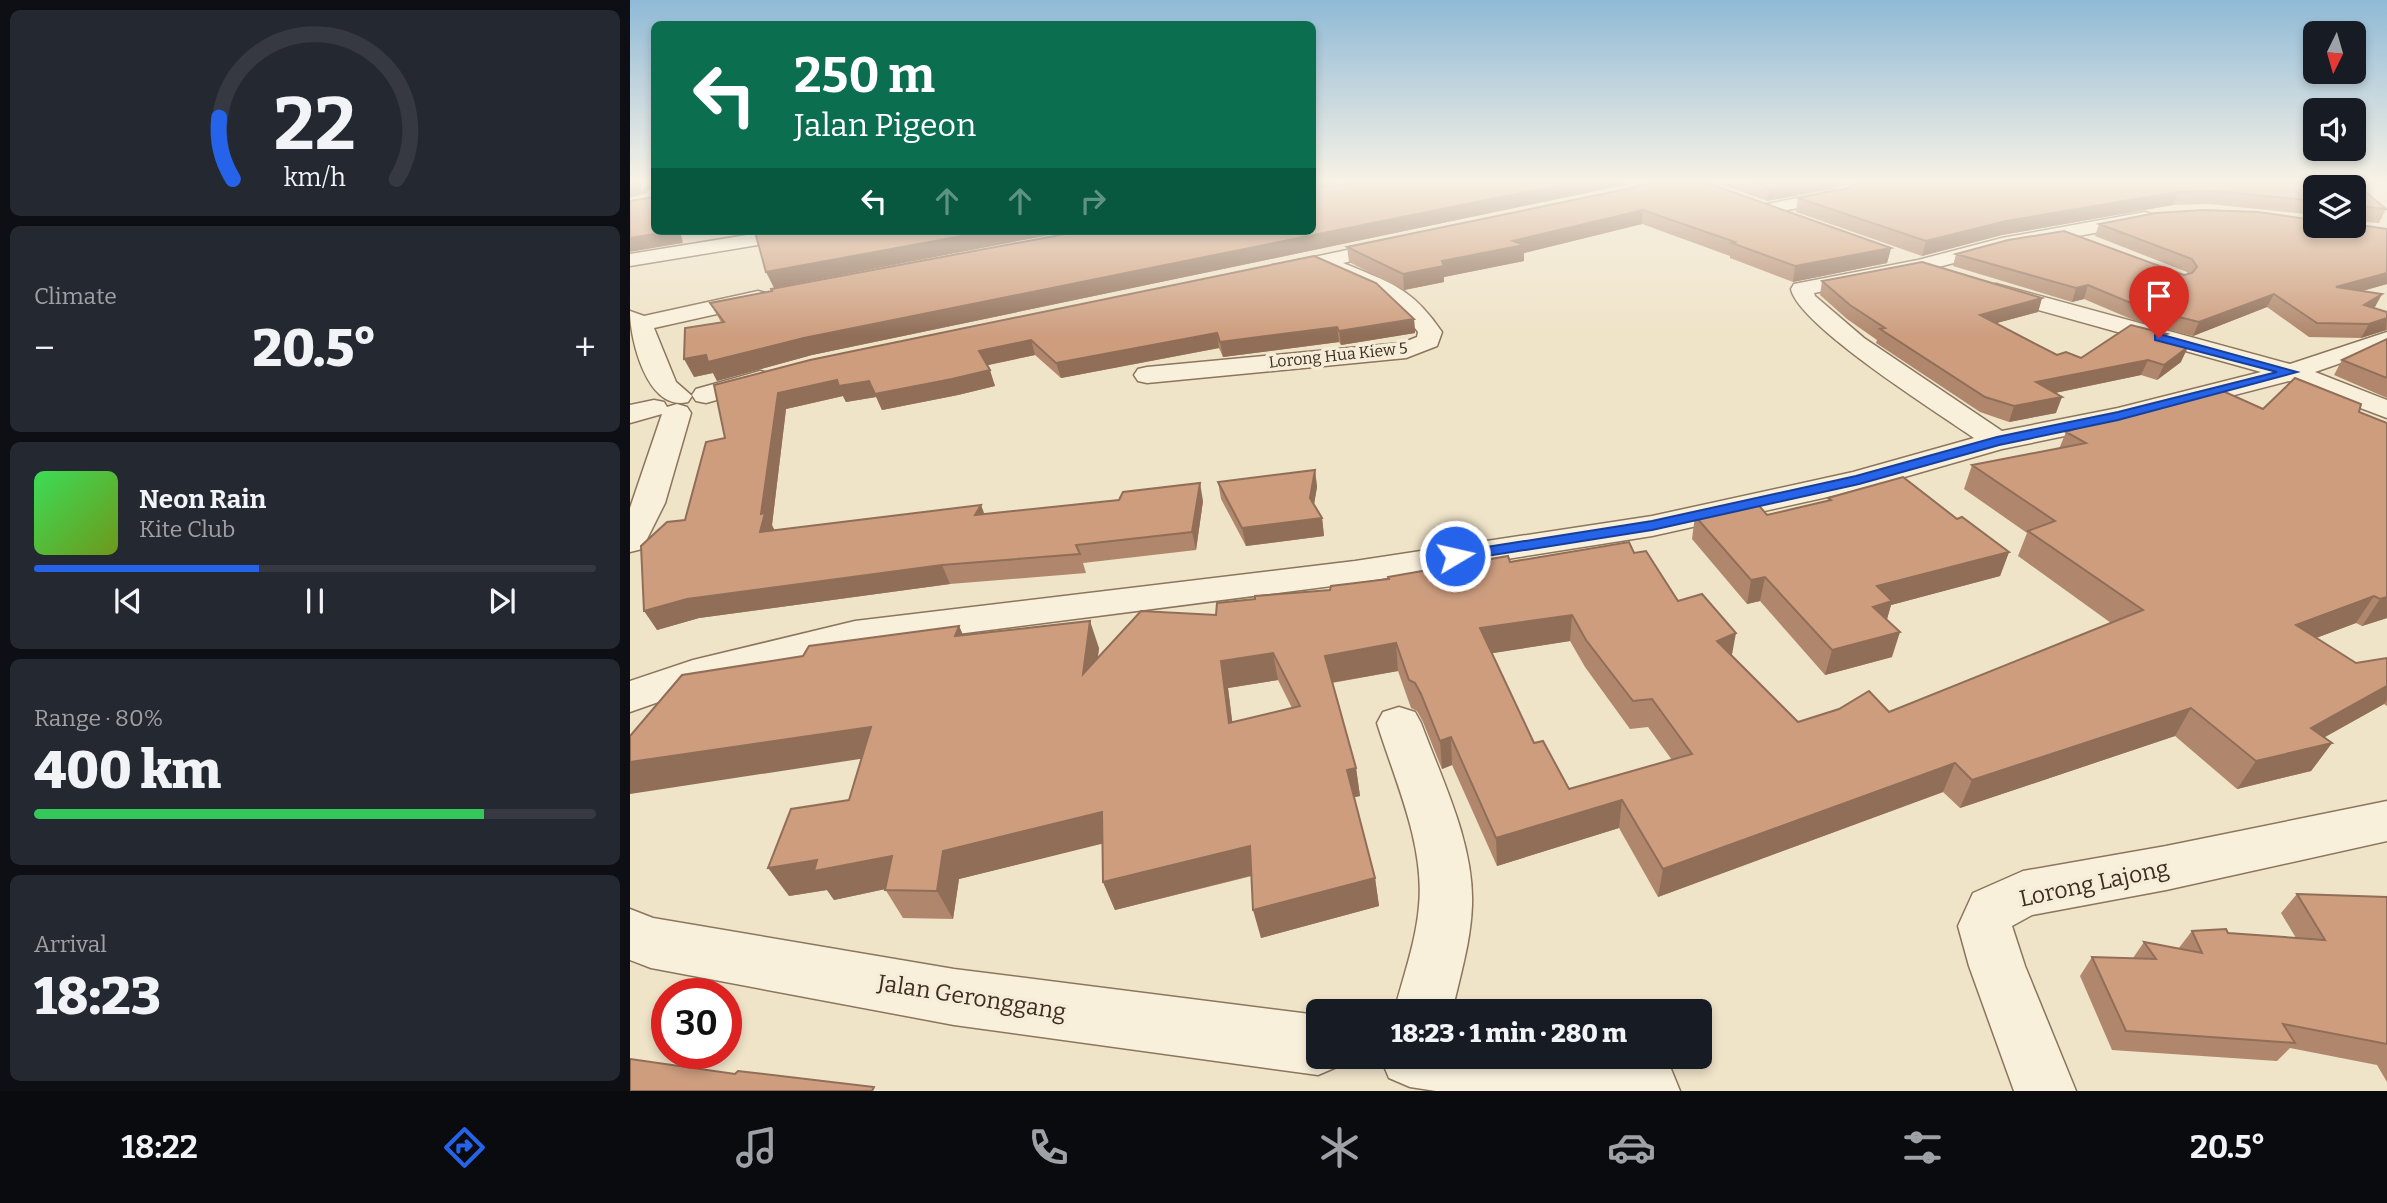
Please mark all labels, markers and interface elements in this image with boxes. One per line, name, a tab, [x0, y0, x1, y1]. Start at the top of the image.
north arrow	[2303, 21, 2366, 84]
map controls	[2303, 21, 2366, 238]
text: 250 m	[794, 46, 935, 105]
icon: left	[679, 49, 770, 140]
text: 22	[274, 81, 356, 168]
button: sound	[2303, 98, 2366, 161]
text: Jalan Pigeon	[794, 106, 976, 144]
text: km/h	[284, 163, 346, 193]
button: layers	[2303, 175, 2366, 238]
icon: left	[855, 182, 893, 220]
icon: ahead	[928, 182, 966, 220]
icon: ahead	[1001, 182, 1039, 220]
icon: right	[1074, 182, 1112, 220]
pin	[2129, 266, 2189, 338]
icon: arrive	[2140, 277, 2178, 315]
text: Climate	[34, 282, 117, 310]
text: 20.5°	[252, 317, 377, 380]
text: −	[34, 325, 55, 371]
text: +	[574, 325, 596, 371]
street label: Lorong Hua Kiew 5	[1268, 338, 1408, 372]
text: Neon Rain	[139, 484, 266, 515]
text: Kite Club	[139, 515, 235, 543]
position arrow	[1418, 519, 1492, 593]
icon: previous	[109, 582, 147, 620]
icon: pause	[296, 582, 334, 620]
icon: next	[483, 582, 521, 620]
text: Range · 80%	[34, 704, 163, 732]
text: 400 km	[34, 739, 221, 802]
street label: Lorong Lajong	[2017, 853, 2172, 913]
text: Arrival	[34, 930, 107, 958]
text: 18:23	[34, 965, 161, 1028]
street label: Jalan Geronggang	[875, 968, 1068, 1026]
speed limit sign: 30	[651, 978, 742, 1069]
text: 18:23 · 1 min · 280 m	[1391, 1018, 1627, 1049]
icon: directions	[440, 1123, 489, 1172]
icon: music	[732, 1123, 781, 1172]
icon: phone	[1024, 1123, 1073, 1172]
icon: climate	[1315, 1123, 1364, 1172]
icon: car	[1607, 1123, 1656, 1172]
icon: filters	[1898, 1123, 1947, 1172]
text: 18:22	[121, 1128, 198, 1166]
text: 20.5°	[2190, 1128, 2266, 1166]

